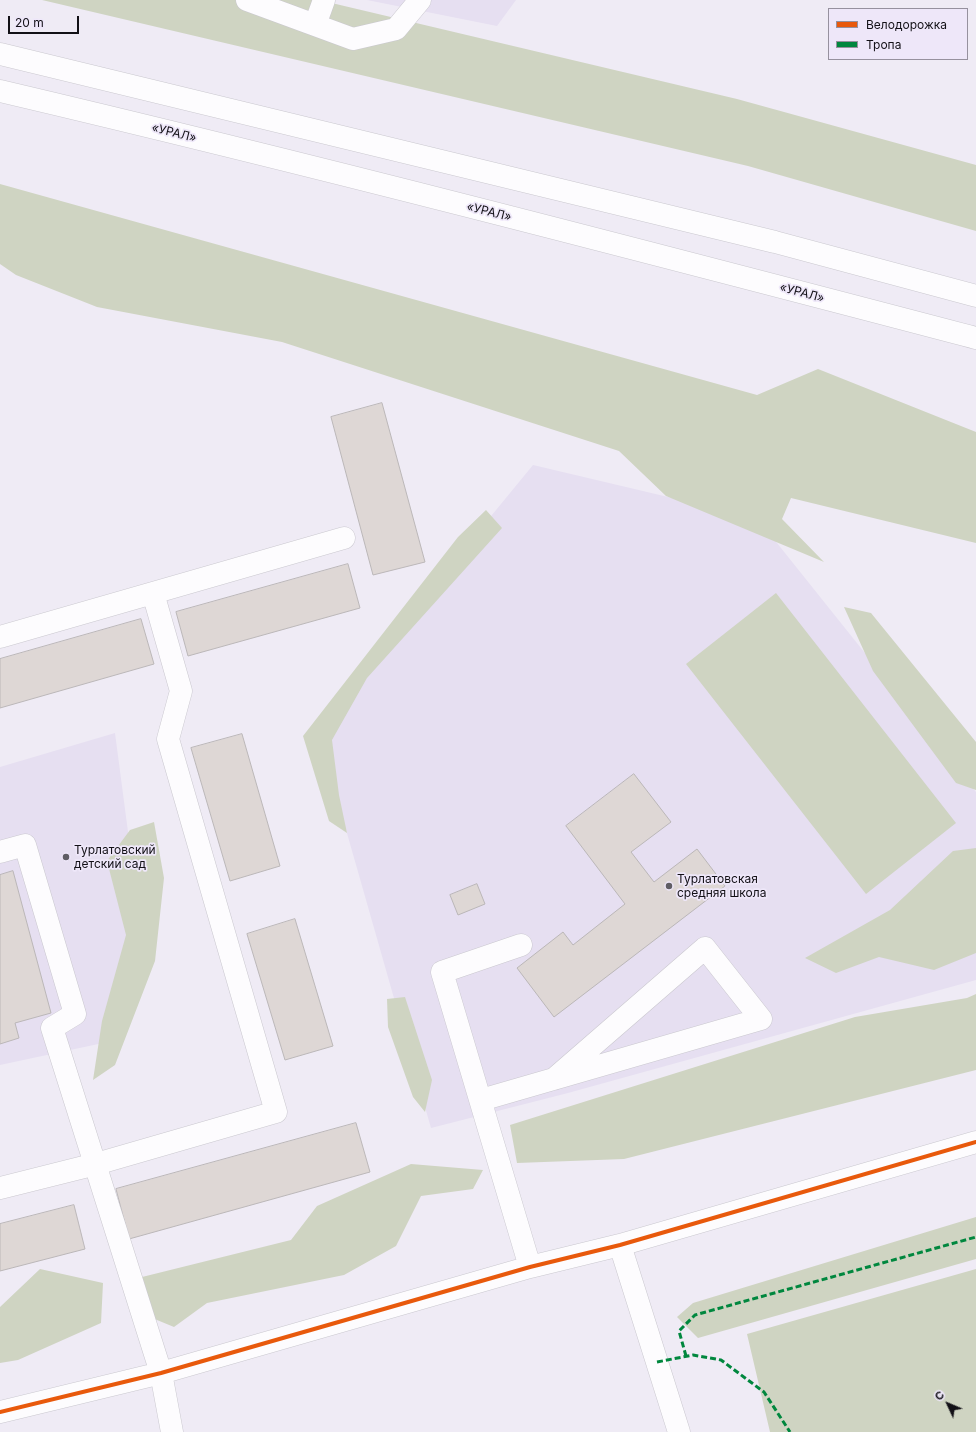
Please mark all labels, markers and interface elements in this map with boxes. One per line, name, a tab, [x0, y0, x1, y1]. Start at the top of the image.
scale bar	[10, 8, 81, 34]
legend	[828, 8, 968, 60]
text: 20 m	[15, 15, 44, 30]
text: Велодорожка	[866, 17, 947, 32]
text: Тропа	[866, 37, 901, 52]
street label: «УРАЛ»	[150, 121, 198, 145]
street label: «УРАЛ»	[465, 200, 513, 224]
street label: «УРАЛ»	[778, 280, 826, 306]
place label: Турлатовский детский сад	[74, 843, 156, 871]
marker: Турлатовский детский сад	[61, 852, 71, 862]
place label: Турлатовская средняя школа	[677, 872, 766, 900]
marker: Турлатовская средняя школа	[664, 881, 674, 891]
north arrow	[928, 1384, 968, 1424]
text: С	[931, 1388, 947, 1403]

